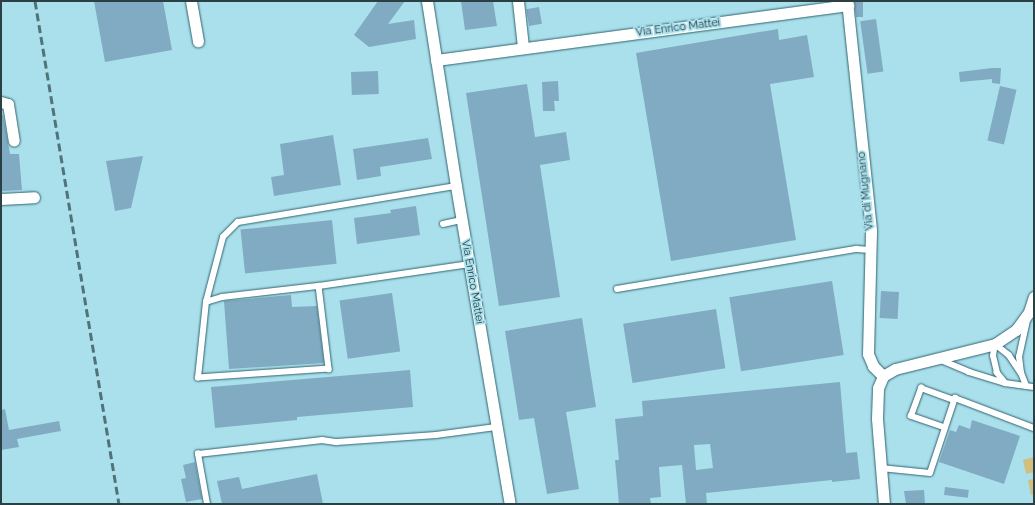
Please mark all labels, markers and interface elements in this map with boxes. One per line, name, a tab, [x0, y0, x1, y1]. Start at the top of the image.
street label: Via Enrico Mattei	[635, 16, 721, 40]
street label: Via di Mugnano	[855, 151, 877, 231]
street label: Via Enrico Mattei	[458, 239, 486, 325]

